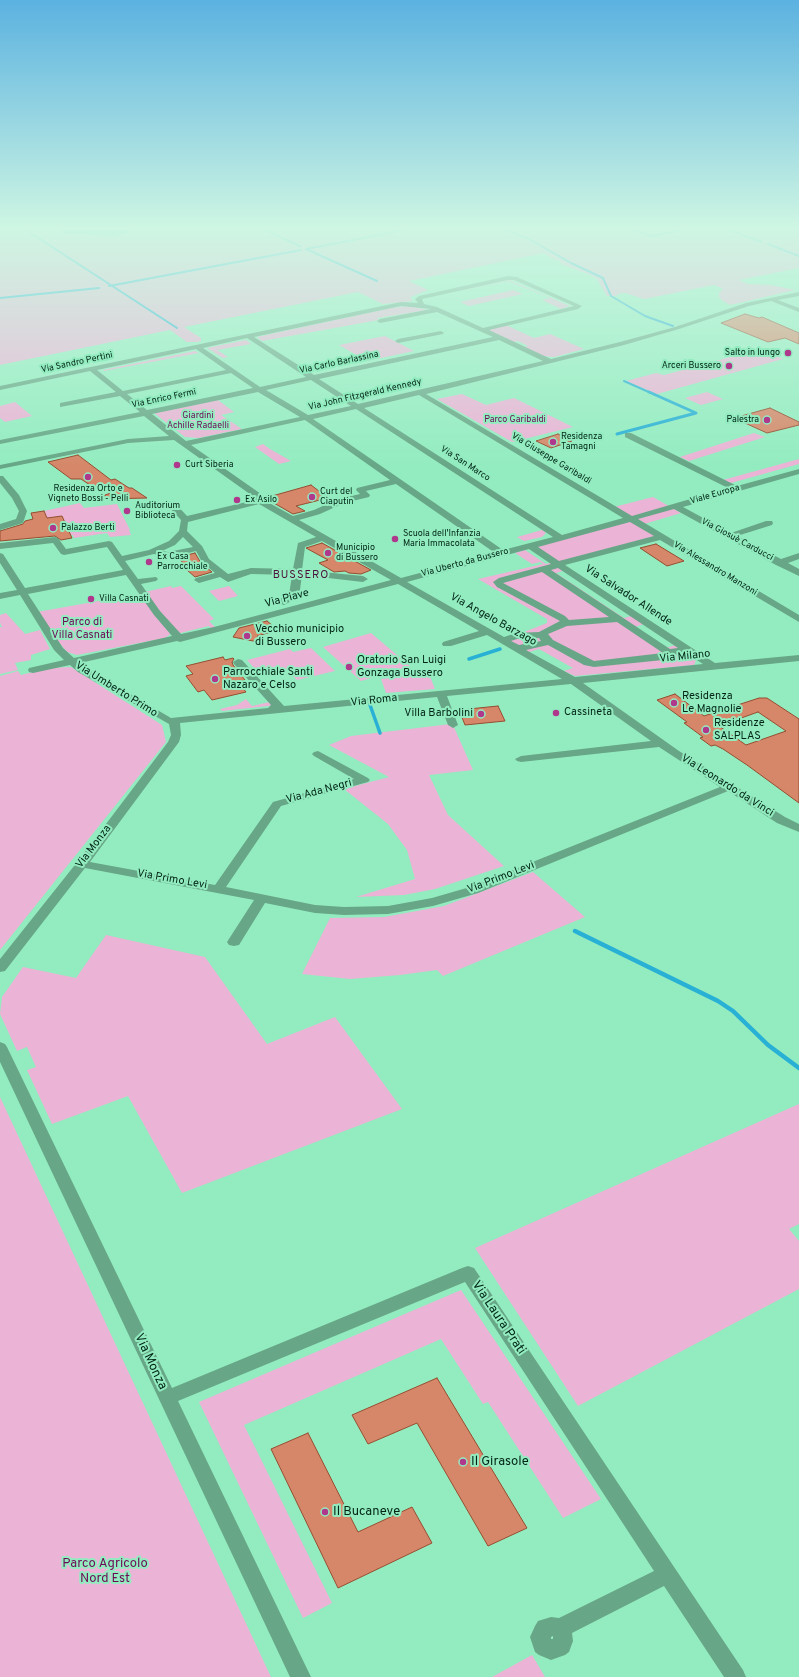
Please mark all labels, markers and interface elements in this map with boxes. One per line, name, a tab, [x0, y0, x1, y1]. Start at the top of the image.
place label: Salto in lungo	[725, 348, 780, 358]
marker: Salto in lungo	[783, 348, 793, 358]
street label: Via Carlo Barlassina	[298, 349, 380, 377]
street label: Via Sandro Pertini	[40, 350, 114, 376]
place label: Arceri Bussero	[662, 361, 721, 371]
marker: Arceri Bussero	[724, 361, 734, 371]
street label: Via John Fitzgerald Kennedy	[307, 377, 423, 413]
street label: Via Enrico Fermi	[131, 387, 197, 411]
park label: Giardini Achille Radaelli	[167, 411, 229, 432]
park label: Parco Garibaldi	[484, 415, 546, 425]
place label: Palestra	[726, 415, 759, 425]
marker: Palestra	[762, 415, 772, 425]
street label: Via Giuseppe Garibaldi	[509, 431, 593, 487]
place label: Residenza Tamagni	[561, 432, 602, 453]
marker: Residenza Tamagni	[548, 437, 558, 447]
street label: Via San Marco	[438, 444, 492, 484]
marker: Curt Siberia	[172, 460, 182, 470]
place label: Curt Siberia	[185, 460, 233, 470]
marker: Residenza Orto e Vigneto Bossi - Pelli	[83, 472, 93, 482]
street label: Viale Europa	[689, 483, 741, 507]
place label: Residenza Orto e Vigneto Bossi - Pelli	[48, 484, 128, 505]
place label: Curt del Ciaputin	[320, 487, 354, 508]
marker: Curt del Ciaputin	[307, 492, 317, 502]
marker: Ex Asilo	[232, 495, 242, 505]
place label: Ex Asilo	[245, 495, 277, 505]
place label: Auditorium Biblioteca	[135, 501, 180, 522]
marker: Auditorium Biblioteca	[122, 506, 132, 516]
street label: Via Giosuè Carducci	[699, 516, 775, 564]
marker: Palazzo Berti	[48, 523, 58, 533]
place label: Palazzo Berti	[61, 523, 115, 533]
place label: Scuola dell'Infanzia Maria Immacolata	[403, 529, 480, 550]
marker: Scuola dell'Infanzia Maria Immacolata	[390, 534, 400, 544]
street label: Via Alessandro Manzoni	[671, 540, 759, 598]
place label: Municipio di Bussero	[336, 543, 378, 564]
street label: Via Uberto da Bussero	[420, 546, 510, 580]
marker: Municipio di Bussero	[323, 548, 333, 558]
place label: Ex Casa Parrocchiale	[157, 552, 208, 573]
marker: Ex Casa Parrocchiale	[144, 557, 154, 567]
street label: Via Salvador Allende	[582, 563, 674, 629]
district label: BUSSERO	[273, 569, 329, 583]
street label: Via Piave	[263, 587, 311, 611]
street label: Via Angelo Barzago	[447, 591, 539, 649]
marker: Villa Casnati	[86, 594, 96, 604]
place label: Villa Casnati	[99, 594, 149, 604]
park label: Parco di Villa Casnati	[52, 616, 112, 642]
place label: Vecchio municipio di Bussero	[255, 623, 344, 649]
marker: Vecchio municipio di Bussero	[242, 631, 252, 641]
street label: Via Milano	[659, 648, 711, 666]
place label: Oratorio San Luigi Gonzaga Bussero	[357, 654, 446, 680]
street label: Via Umberto Primo	[72, 659, 160, 721]
marker: Oratorio San Luigi Gonzaga Bussero	[344, 662, 354, 672]
place label: Parrocchiale Santi Nazaro e Celso	[223, 666, 313, 692]
marker: Parrocchiale Santi Nazaro e Celso	[210, 674, 220, 684]
place label: Residenza Le Magnolie	[682, 690, 741, 716]
street label: Via Roma	[350, 692, 398, 710]
marker: Residenza Le Magnolie	[669, 698, 679, 708]
place label: Cassineta	[564, 706, 612, 720]
place label: Villa Barbolini	[404, 707, 473, 721]
marker: Cassineta	[551, 708, 561, 718]
marker: Villa Barbolini	[476, 709, 486, 719]
place label: Residenze SALPLAS	[714, 717, 765, 743]
marker: Residenze SALPLAS	[701, 725, 711, 735]
street label: Via Leonardo da Vinci	[678, 752, 776, 820]
street label: Via Ada Negri	[285, 777, 353, 807]
street label: Via Monza	[73, 823, 115, 871]
street label: Via Primo Levi	[466, 859, 536, 897]
street label: Via Primo Levi	[136, 867, 208, 893]
street label: Via Laura Prati	[468, 1278, 528, 1358]
street label: Via Monza	[130, 1331, 170, 1393]
place label: Il Girasole	[471, 1454, 529, 1470]
marker: Il Girasole	[458, 1457, 468, 1467]
place label: Il Bucaneve	[333, 1504, 400, 1520]
marker: Il Bucaneve	[320, 1507, 330, 1517]
park label: Parco Agricolo Nord Est	[62, 1556, 148, 1587]

